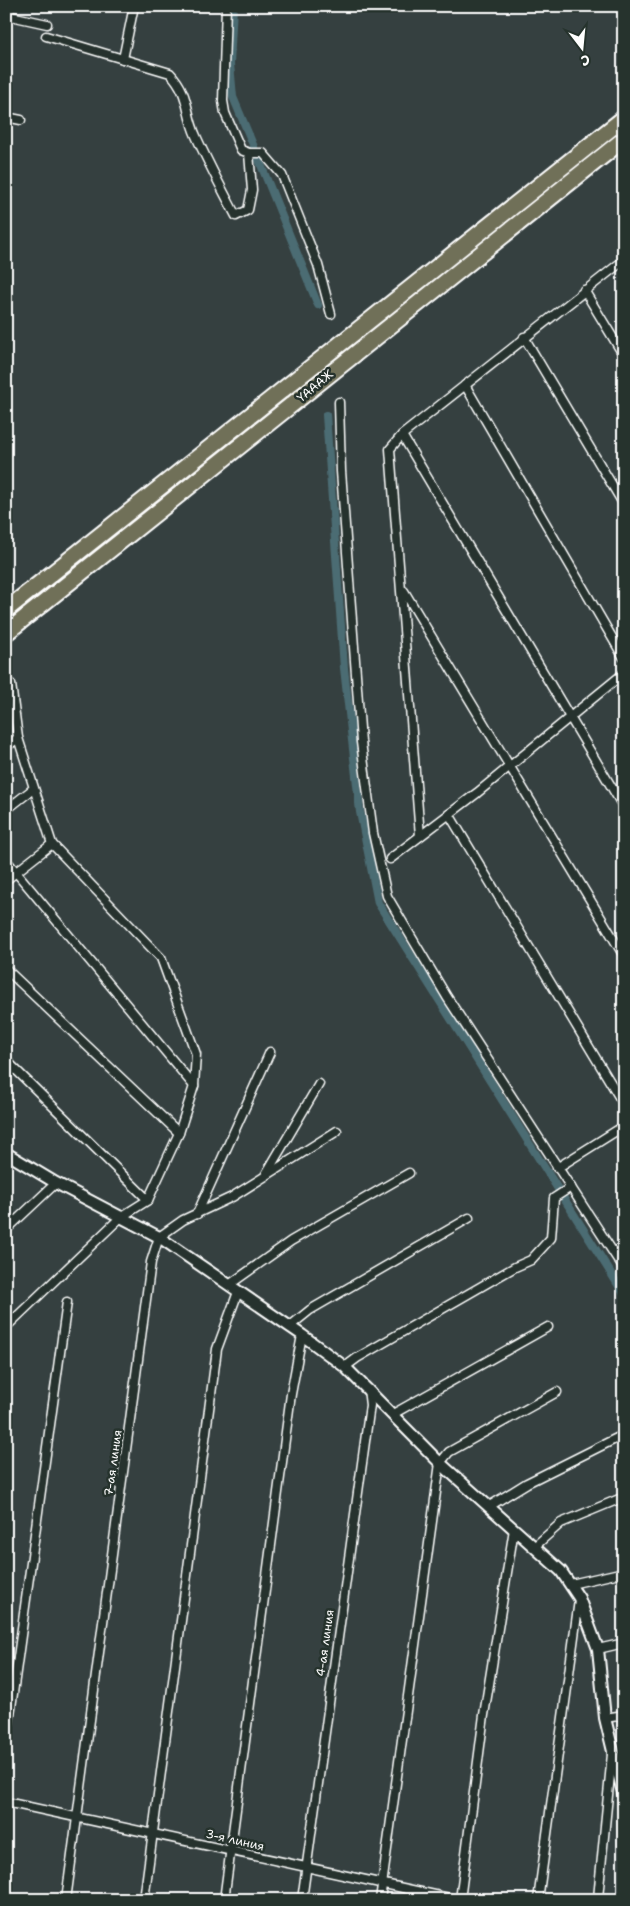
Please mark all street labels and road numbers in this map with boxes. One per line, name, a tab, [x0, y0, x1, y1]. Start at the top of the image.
street label: ҮАААЖ	[294, 366, 337, 406]
street label: 7-ая линия	[100, 1429, 126, 1497]
street label: 4-ая линия	[312, 1608, 338, 1678]
street label: 3-я линия	[204, 1825, 266, 1855]

